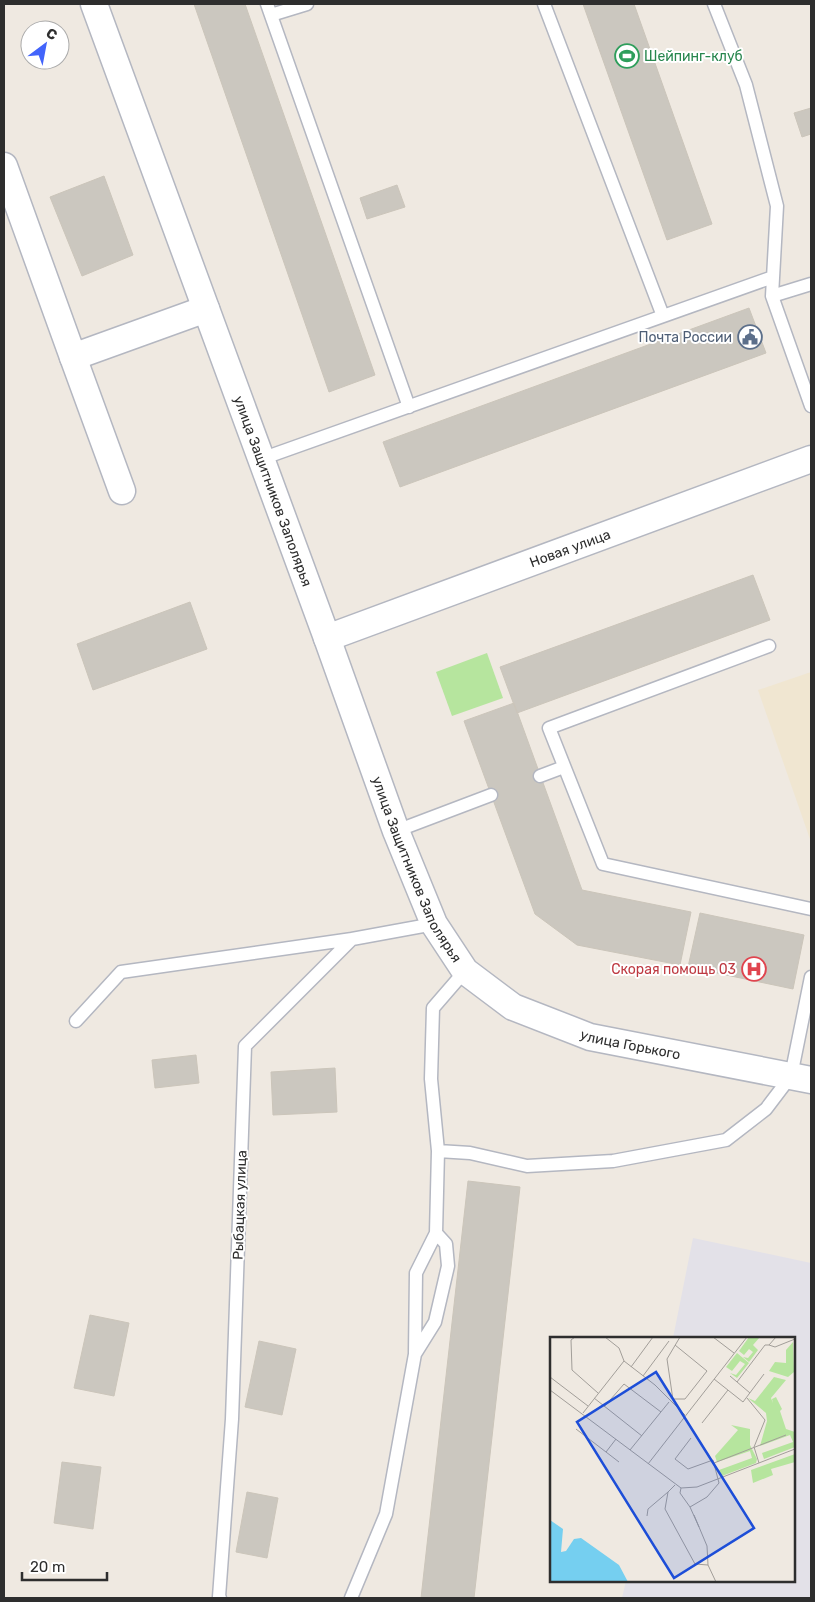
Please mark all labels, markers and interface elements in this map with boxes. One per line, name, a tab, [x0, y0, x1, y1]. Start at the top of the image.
north arrow	[20, 20, 70, 70]
text: С	[43, 25, 60, 44]
sports icon: Шейпинг-клуб	[614, 43, 640, 69]
place label: Шейпинг-клуб	[644, 48, 743, 65]
public building icon: Почта России	[737, 324, 763, 350]
place label: Почта России	[638, 329, 732, 346]
street label: улица Защитников Заполярья	[230, 393, 316, 589]
street label: Новая улица	[527, 525, 613, 571]
street label: улица Защитников Заполярья	[369, 774, 465, 966]
hospital icon: Скорая помощь 03	[741, 956, 767, 982]
place label: Скорая помощь 03	[611, 961, 736, 978]
street label: улица Горького	[578, 1026, 682, 1063]
street label: Рыбацкая улица	[230, 1150, 250, 1260]
inset map	[550, 1337, 795, 1582]
scale bar	[22, 1550, 108, 1582]
text: 20 m	[30, 1558, 65, 1576]

